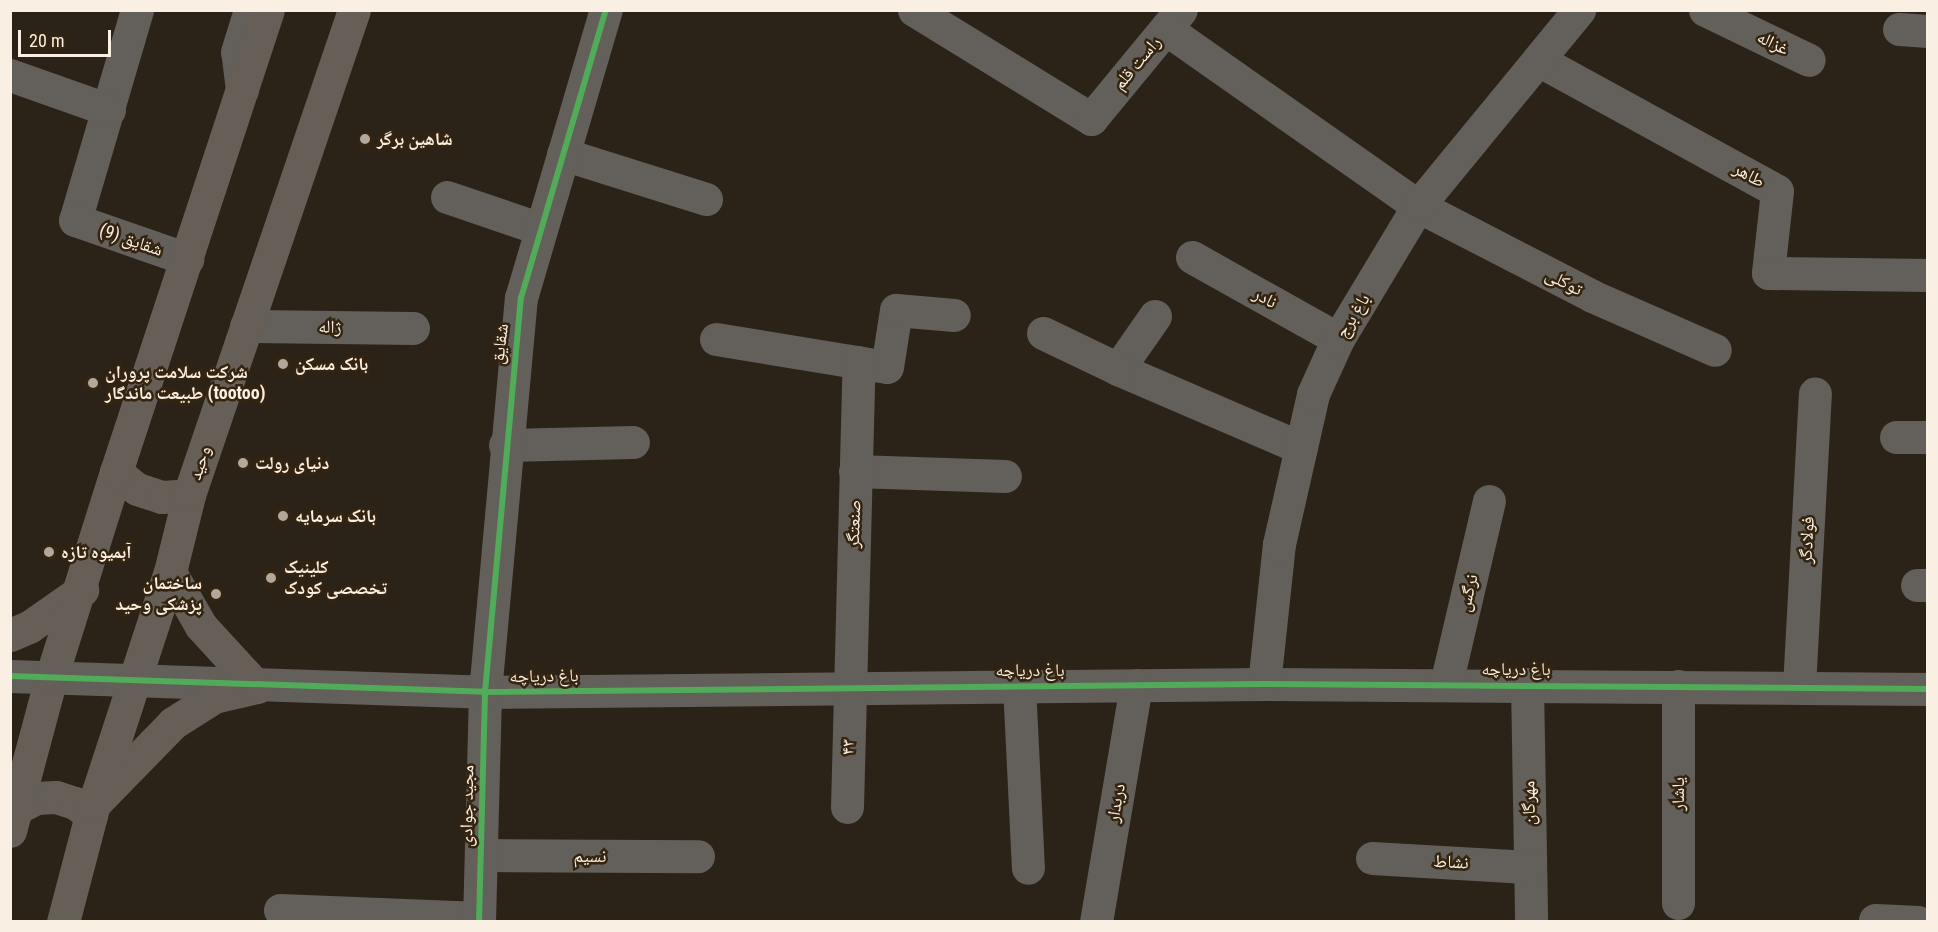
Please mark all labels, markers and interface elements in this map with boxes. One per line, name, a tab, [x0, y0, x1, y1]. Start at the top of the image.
scale bar	[21, 18, 114, 56]
street label: غزاله	[1754, 26, 1792, 60]
text: 20 m	[29, 30, 64, 51]
street label: راست قلم	[1108, 32, 1166, 94]
place label: شاهین برگر	[377, 128, 453, 150]
marker: شاهین برگر	[358, 132, 372, 146]
street label: طاهر	[1729, 158, 1769, 192]
street label: شقایق (9)	[97, 219, 165, 261]
street label: توکلی	[1542, 264, 1586, 300]
street label: نادر	[1249, 283, 1281, 313]
street label: باغ برج	[1331, 290, 1375, 342]
street label: ژاله	[318, 316, 342, 338]
street label: شقایق	[487, 322, 513, 366]
place label: بانک مسکن	[295, 353, 368, 375]
marker: بانک مسکن	[276, 357, 290, 371]
place label: شرکت سلامت پروران طبیعت ماندگار (tootoo)	[105, 362, 266, 404]
marker: شرکت سلامت پروران طبیعت ماندگار (tootoo)	[86, 376, 100, 390]
street label: وحید	[184, 443, 216, 483]
place label: دنیای رولت	[255, 452, 329, 474]
marker: دنیای رولت	[236, 456, 250, 470]
street label: صنعتگر	[842, 499, 866, 549]
place label: بانک سرمایه	[295, 505, 376, 527]
marker: بانک سرمایه	[276, 509, 290, 523]
street label: فولادگر	[1795, 516, 1819, 564]
place label: آبمیوه تازه	[61, 541, 131, 563]
marker: آبمیوه تازه	[42, 545, 56, 559]
place label: کلینیک تخصصی کودک	[284, 557, 387, 600]
marker: کلینیک تخصصی کودک	[262, 569, 280, 587]
street label: نرگس	[1453, 572, 1483, 614]
place label: ساختمان پزشکی وحید	[115, 573, 202, 616]
marker: ساختمان پزشکی وحید	[207, 585, 225, 603]
street label: باغ دریاچه	[1481, 658, 1551, 680]
street label: باغ دریاچه	[995, 659, 1065, 681]
street label: باغ دریاچه	[509, 665, 579, 687]
street label: ۴۳	[837, 739, 859, 755]
street label: مجید جوادی	[455, 765, 479, 847]
street label: یاشار	[1667, 777, 1689, 811]
street label: مهرگان	[1518, 780, 1540, 826]
street label: دربدار	[1102, 782, 1130, 824]
street label: نسیم	[574, 845, 606, 867]
street label: نشاط	[1433, 850, 1469, 874]

